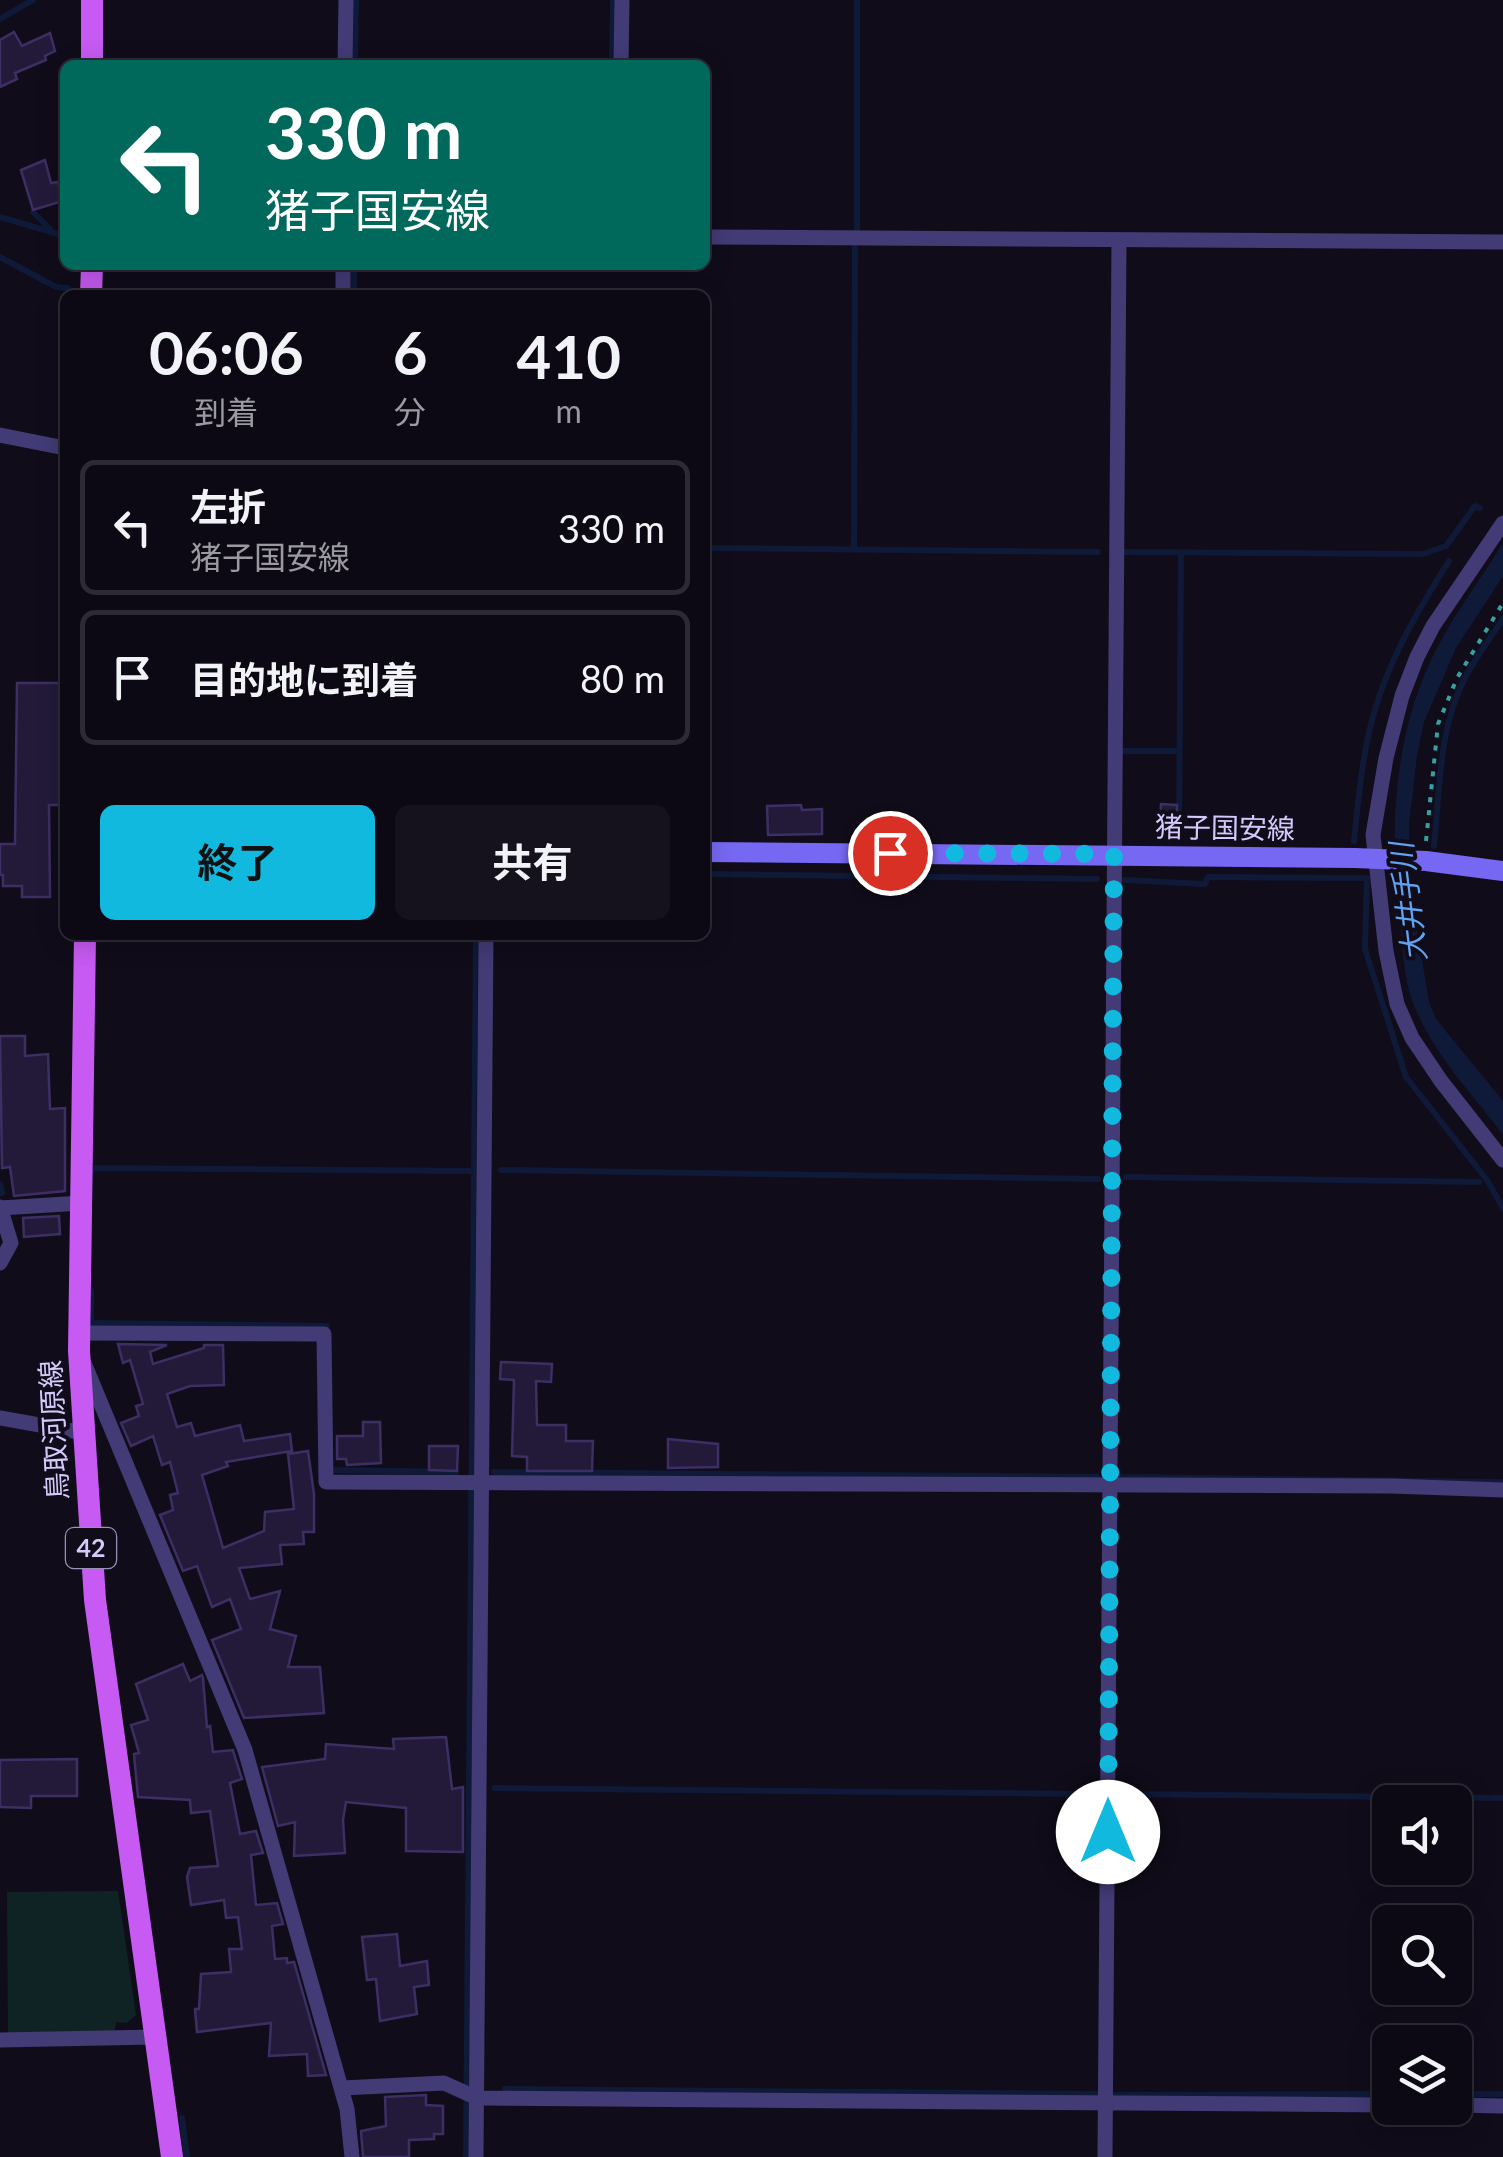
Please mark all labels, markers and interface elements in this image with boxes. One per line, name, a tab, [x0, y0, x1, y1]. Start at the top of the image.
text: 330 m	[265, 90, 462, 174]
icon: left	[100, 100, 230, 230]
text: 猪子国安線	[265, 183, 490, 237]
text: 06:06	[149, 316, 304, 388]
text: 6	[393, 316, 428, 388]
text: 410	[517, 320, 621, 392]
text: m	[556, 391, 582, 430]
text: 到着	[194, 392, 258, 431]
text: 分	[394, 392, 426, 431]
text: 左折	[190, 483, 266, 529]
icon: left	[105, 500, 160, 555]
text: 330 m	[558, 505, 665, 551]
text: 猪子国安線	[190, 537, 350, 576]
icon: arrive	[105, 650, 160, 705]
text: 80 m	[580, 655, 665, 701]
text: 目的地に到着	[190, 656, 418, 702]
button: 終了	[100, 805, 375, 920]
button: 共有	[395, 805, 670, 920]
street label: 猪子国安線	[1155, 809, 1295, 845]
pin	[848, 811, 933, 896]
icon: arrive	[863, 826, 918, 881]
water label: 大井手川	[1381, 838, 1432, 964]
street label: 鳥取河原線	[32, 1359, 74, 1501]
road number: 42	[66, 1528, 116, 1568]
position arrow	[1056, 1780, 1160, 1884]
map controls	[1372, 1785, 1472, 2125]
button: sound	[1372, 1785, 1472, 1885]
button: search	[1372, 1905, 1472, 2005]
button: layers	[1372, 2025, 1472, 2125]

